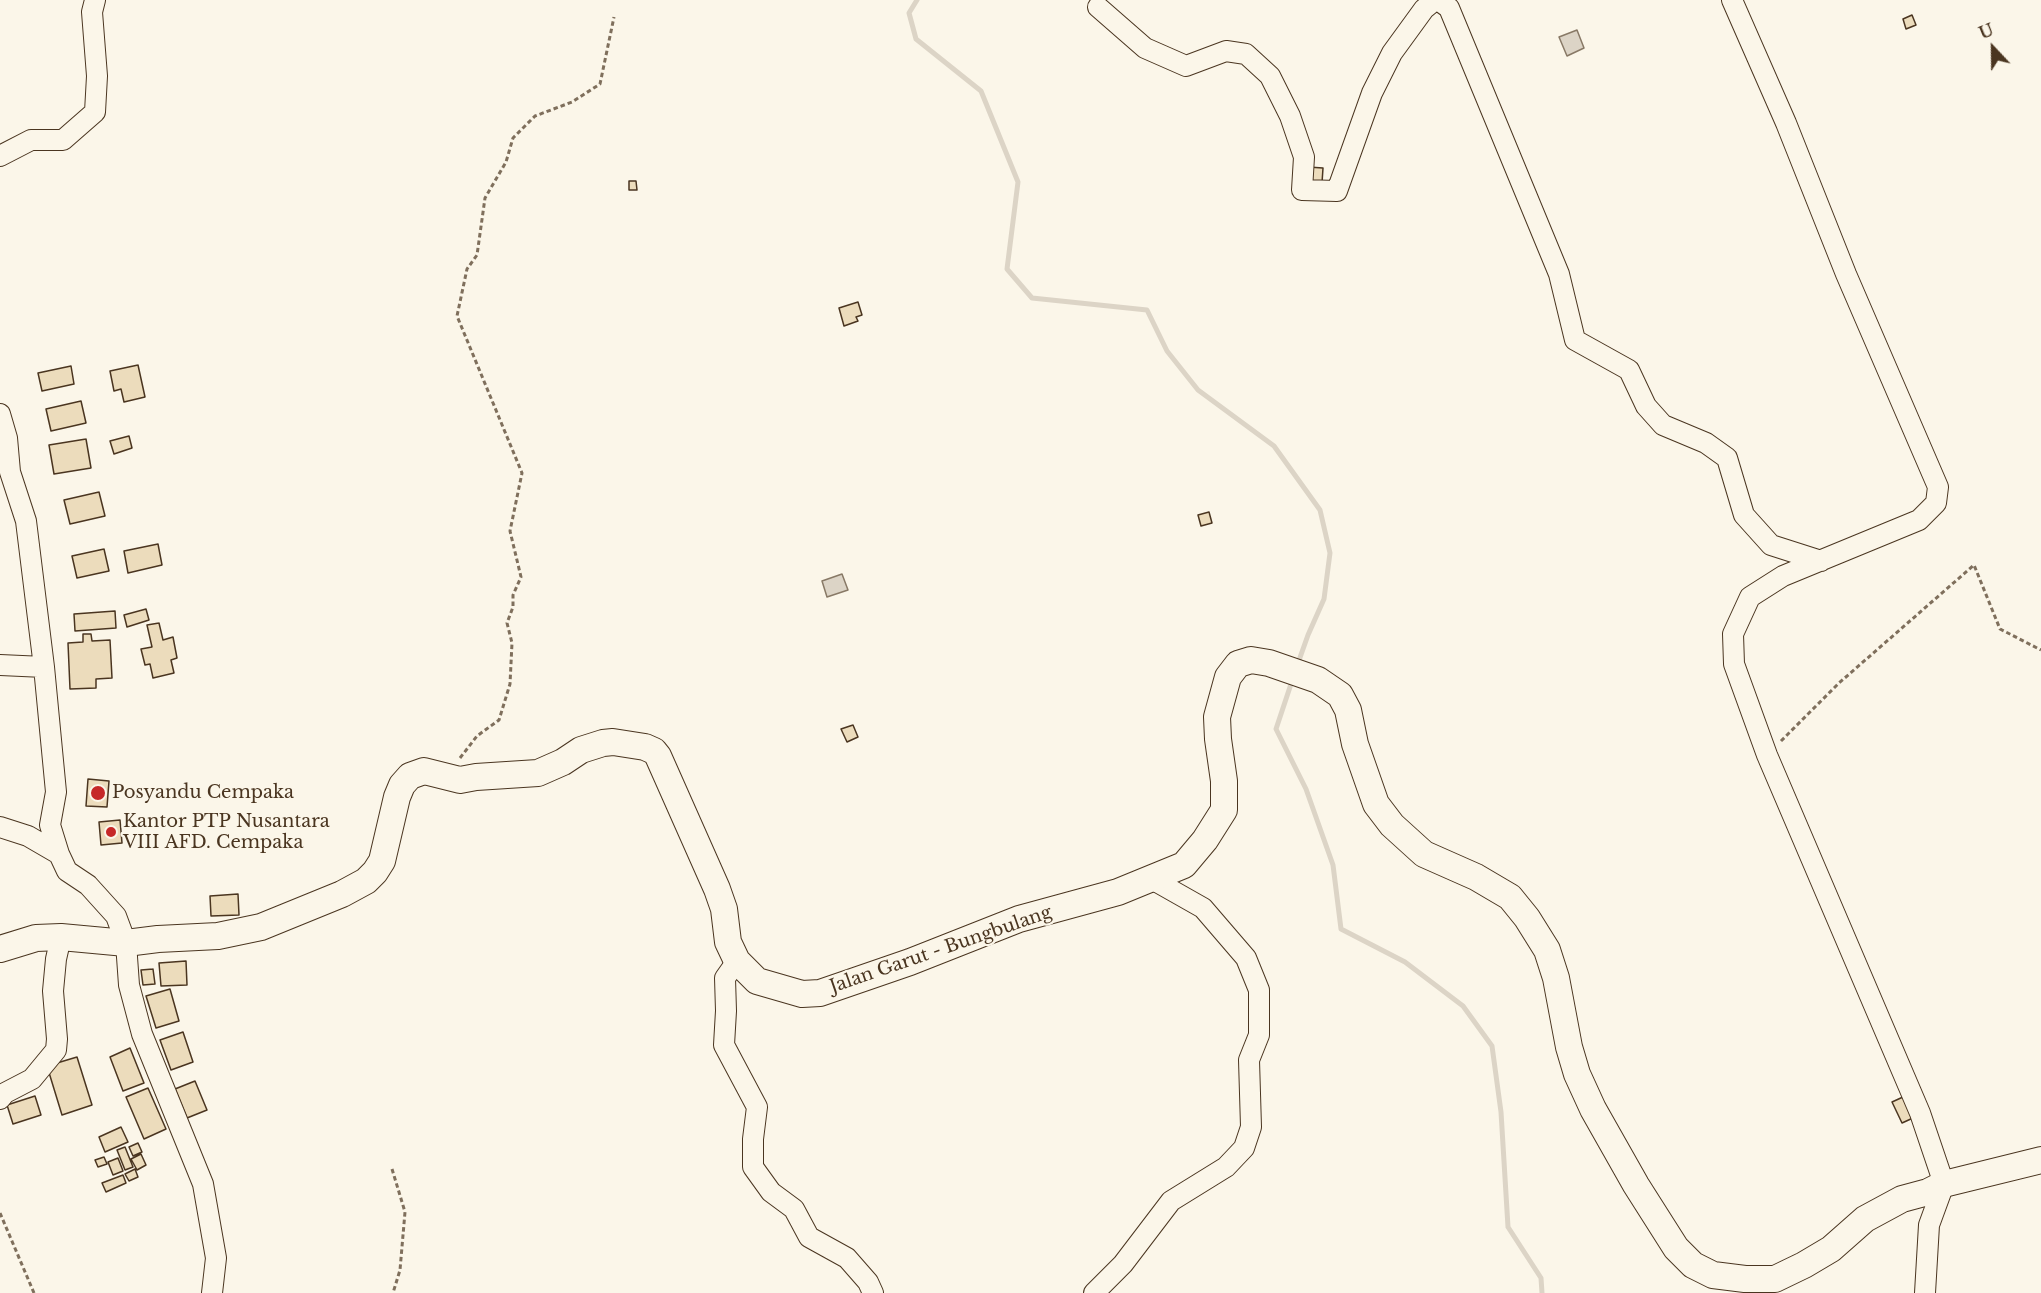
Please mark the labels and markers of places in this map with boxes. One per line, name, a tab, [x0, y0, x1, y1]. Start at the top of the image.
place label: Posyandu Cempaka	[112, 782, 294, 804]
marker: Posyandu Cempaka	[89, 784, 107, 802]
place label: Kantor PTP Nusantara VIII AFD. Cempaka	[123, 811, 330, 854]
marker: Kantor PTP Nusantara VIII AFD. Cempaka	[104, 825, 118, 839]

